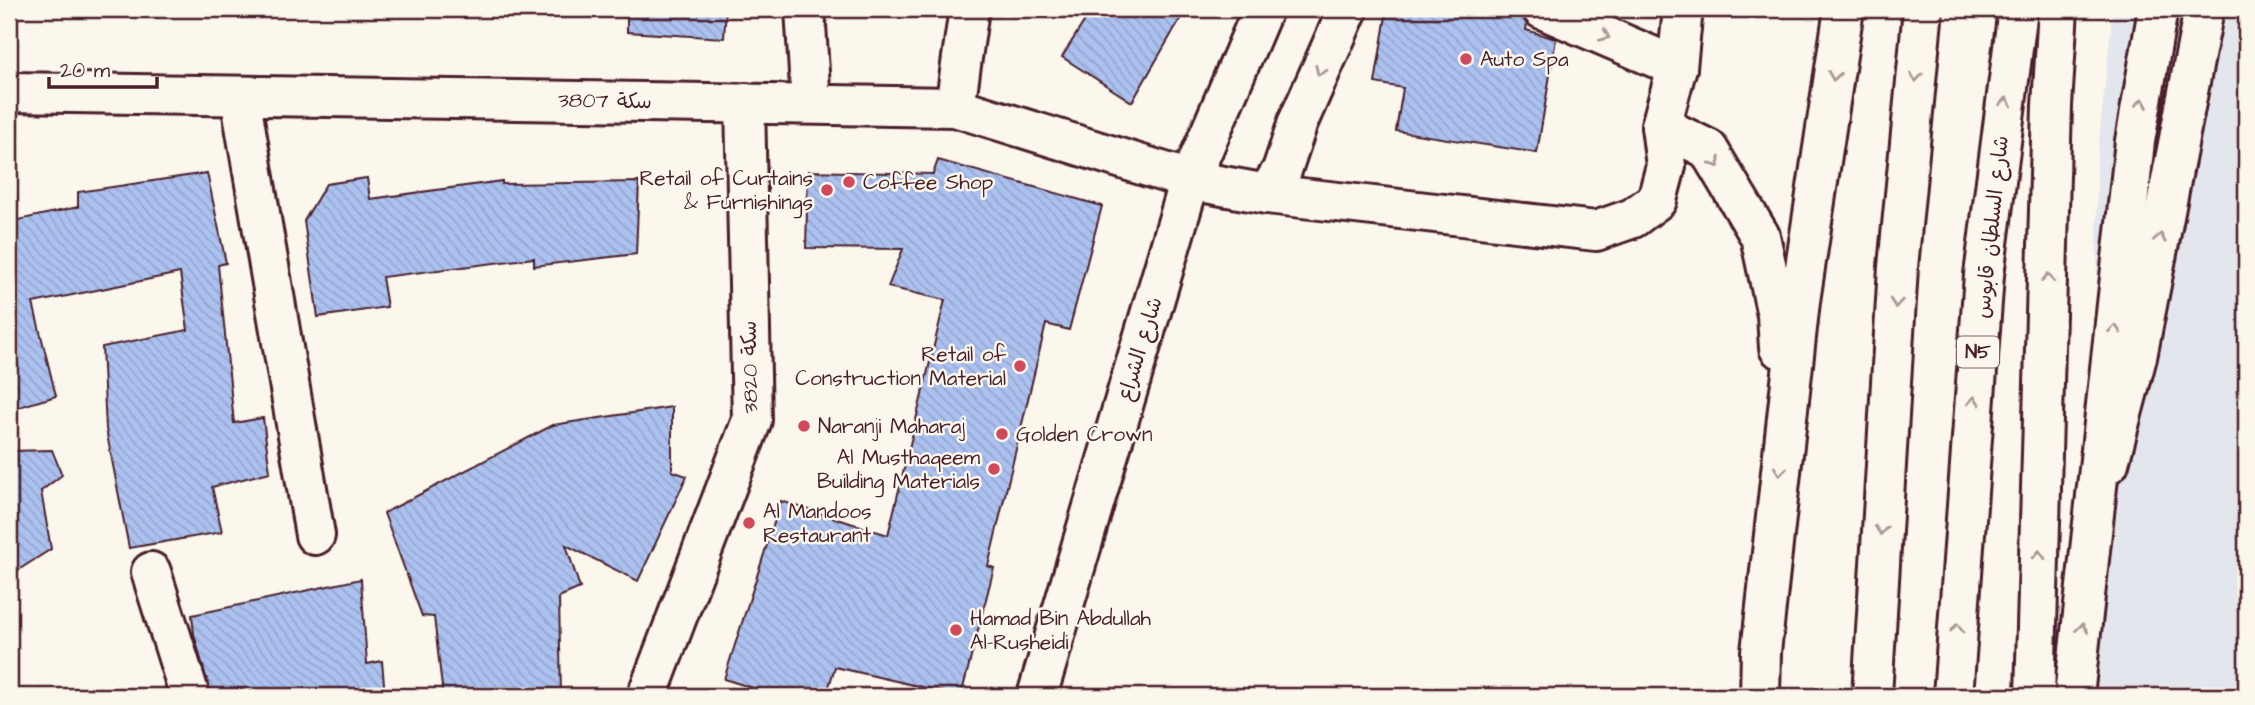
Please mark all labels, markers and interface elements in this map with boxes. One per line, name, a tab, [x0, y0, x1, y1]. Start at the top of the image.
one-way arrow	[1597, 28, 1610, 42]
place label: Auto Spa	[1480, 45, 1569, 75]
scale bar	[49, 46, 158, 90]
marker: Auto Spa	[1458, 51, 1474, 67]
text: 20 m	[60, 56, 111, 85]
one-way arrow	[1314, 64, 1328, 76]
one-way arrow	[1827, 70, 1842, 82]
one-way arrow	[1909, 71, 1924, 82]
street label: سكة 3807	[558, 86, 652, 116]
one-way arrow	[1998, 96, 2013, 108]
one-way arrow	[2134, 98, 2149, 109]
street label: شارع السلطان قابوس	[1968, 134, 2016, 320]
one-way arrow	[1708, 155, 1721, 168]
place label: Retail of Curtains & Furnishings	[639, 164, 813, 219]
place label: Coffee Shop	[863, 168, 993, 198]
marker: Coffee Shop	[841, 174, 857, 190]
marker: Retail of Curtains & Furnishings	[819, 182, 835, 198]
one-way arrow	[2152, 232, 2167, 244]
one-way arrow	[2040, 272, 2055, 283]
street label: شارع الشراع	[1110, 293, 1170, 405]
one-way arrow	[1889, 298, 1904, 309]
street label: سكة 3820	[735, 320, 765, 414]
one-way arrow	[2108, 324, 2123, 335]
road number: N5	[1957, 336, 1999, 368]
place label: Retail of Construction Material	[795, 340, 1007, 393]
marker: Retail of Construction Material	[1012, 358, 1028, 374]
one-way arrow	[1967, 396, 1982, 407]
place label: Naranji Maharaj	[818, 412, 965, 441]
marker: Naranji Maharaj	[796, 418, 812, 434]
place label: Golden Crown	[1016, 420, 1152, 449]
marker: Golden Crown	[994, 426, 1010, 442]
place label: Al Musthaqeem Building Materials	[817, 443, 981, 498]
marker: Al Musthaqeem Building Materials	[986, 461, 1002, 477]
one-way arrow	[1773, 466, 1788, 477]
place label: Al Mandoos Restaurant	[763, 497, 872, 550]
marker: Al Mandoos Restaurant	[741, 515, 757, 531]
one-way arrow	[1873, 525, 1888, 536]
one-way arrow	[2032, 549, 2047, 560]
place label: Hamad Bin Abdullah Al-Rusheidi	[970, 604, 1152, 657]
marker: Hamad Bin Abdullah Al-Rusheidi	[948, 622, 964, 638]
one-way arrow	[1949, 622, 1964, 633]
one-way arrow	[2074, 623, 2089, 634]

